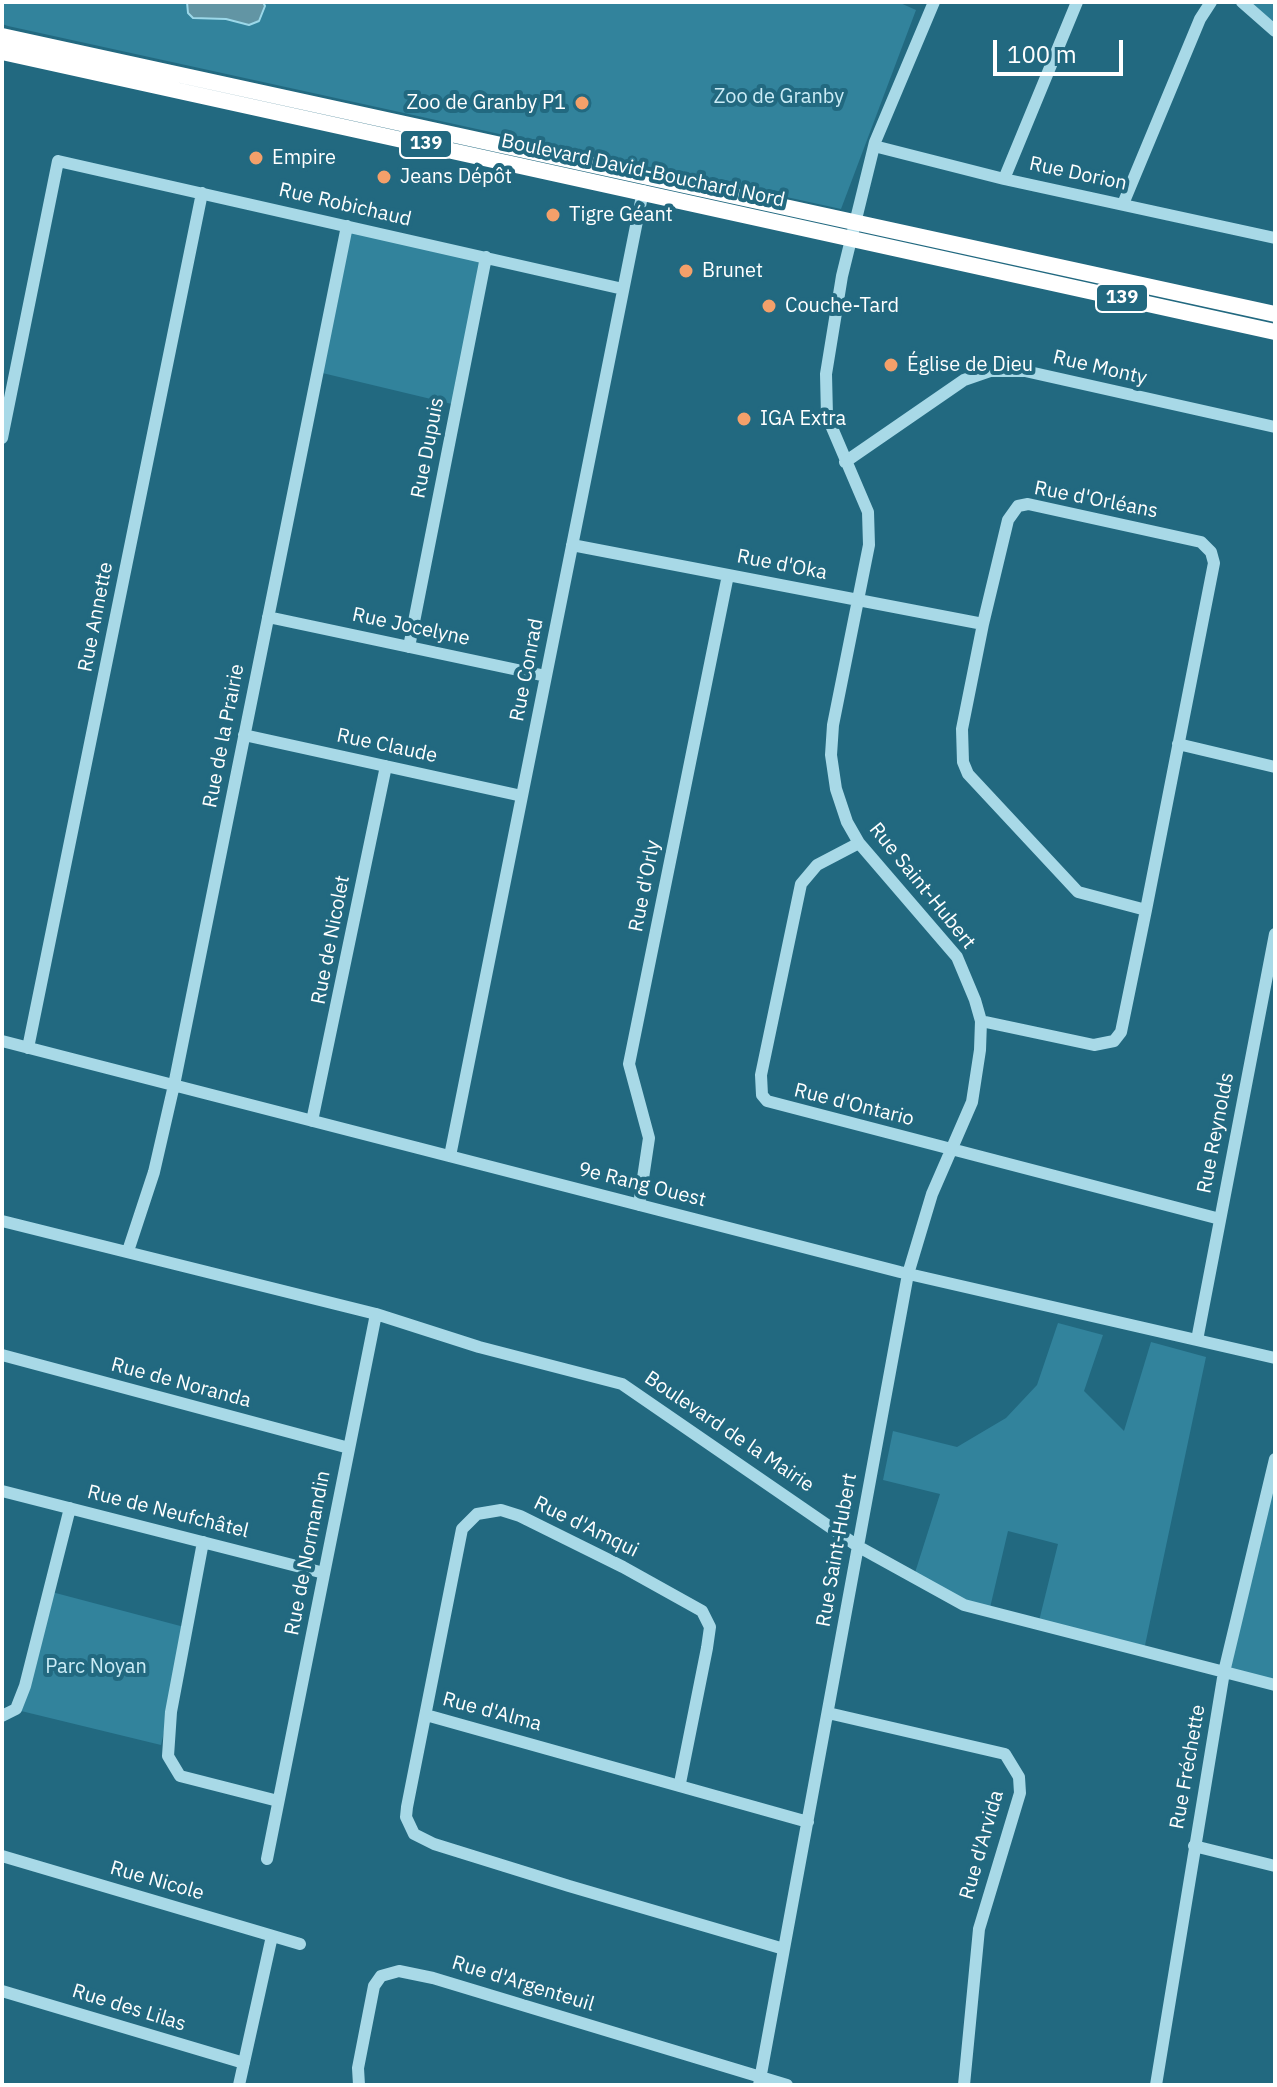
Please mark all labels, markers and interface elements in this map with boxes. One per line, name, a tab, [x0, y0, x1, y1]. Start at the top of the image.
scale bar	[997, 24, 1127, 74]
text: 100 m	[1007, 38, 1077, 70]
park label: Zoo de Granby	[714, 85, 844, 109]
place label: Zoo de Granby P1	[407, 91, 566, 115]
marker: Zoo de Granby P1	[573, 94, 591, 112]
street label: Boulevard David-Bouchard Nord	[499, 129, 787, 213]
road number: 139	[400, 130, 452, 158]
place label: Empire	[272, 146, 336, 170]
marker: Empire	[247, 149, 265, 167]
street label: Rue Dorion	[1027, 152, 1129, 196]
place label: Jeans Dépôt	[400, 165, 512, 189]
marker: Jeans Dépôt	[375, 168, 393, 186]
street label: Rue Robichaud	[276, 178, 414, 232]
place label: Tigre Géant	[569, 203, 673, 227]
marker: Tigre Géant	[544, 206, 562, 224]
place label: Brunet	[702, 259, 763, 283]
marker: Brunet	[677, 262, 695, 280]
road number: 139	[1096, 284, 1148, 312]
place label: Couche-Tard	[785, 294, 899, 318]
marker: Couche-Tard	[760, 297, 778, 315]
street label: Rue Monty	[1051, 346, 1149, 390]
place label: Église de Dieu	[907, 353, 1033, 377]
marker: Église de Dieu	[882, 356, 900, 374]
street label: Rue Dupuis	[406, 395, 450, 501]
place label: IGA Extra	[760, 407, 846, 431]
marker: IGA Extra	[735, 410, 753, 428]
street label: Rue d'Orléans	[1032, 476, 1160, 524]
street label: Rue d'Oka	[735, 545, 829, 585]
street label: Rue Annette	[74, 560, 118, 674]
street label: Rue Jocelyne	[350, 603, 472, 651]
street label: Rue Conrad	[505, 616, 549, 724]
street label: Rue de la Prairie	[198, 662, 250, 810]
street label: Rue Claude	[334, 724, 440, 768]
street label: Rue Saint-Hubert	[864, 818, 980, 954]
street label: Rue d'Orly	[624, 838, 666, 934]
street label: Rue de Nicolet	[307, 873, 355, 1007]
street label: Rue Reynolds	[1193, 1071, 1239, 1195]
street label: Rue d'Ontario	[791, 1078, 917, 1132]
street label: 9e Rang Ouest	[576, 1158, 708, 1212]
street label: Rue de Noranda	[108, 1353, 254, 1413]
street label: Boulevard de la Mairie	[640, 1366, 818, 1498]
street label: Rue de Normandin	[280, 1469, 336, 1637]
street label: Rue Saint-Hubert	[812, 1471, 862, 1629]
street label: Rue de Neufchâtel	[85, 1480, 251, 1544]
street label: Rue d'Amqui	[530, 1491, 642, 1563]
park label: Parc Noyan	[45, 1655, 147, 1679]
street label: Rue d'Alma	[440, 1687, 544, 1737]
street label: Rue Fréchette	[1165, 1703, 1211, 1831]
street label: Rue d'Arvida	[955, 1787, 1009, 1903]
street label: Rue Nicole	[107, 1856, 207, 1906]
street label: Rue d'Argenteuil	[449, 1951, 597, 2017]
street label: Rue des Lilas	[69, 1979, 189, 2037]

